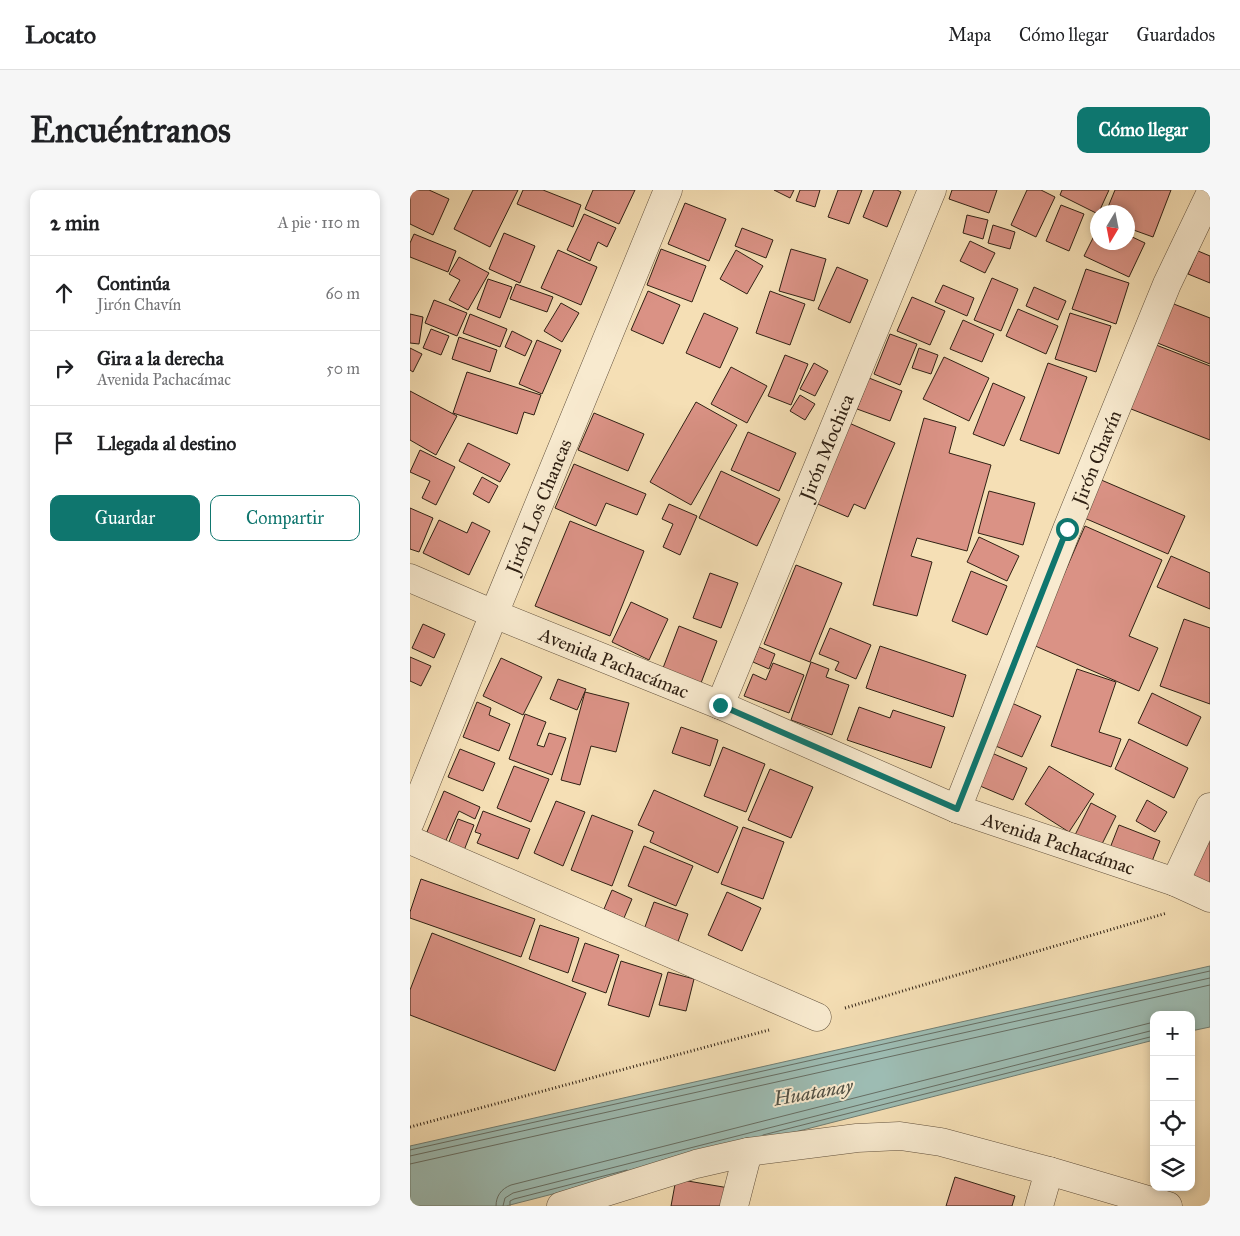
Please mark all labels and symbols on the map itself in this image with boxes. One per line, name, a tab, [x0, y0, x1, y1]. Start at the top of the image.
north arrow	[1090, 205, 1135, 250]
street label: Jirón Mochica	[793, 390, 859, 506]
street label: Jirón Chavín	[1066, 407, 1126, 510]
street label: Jirón Los Chancas	[500, 435, 576, 579]
route start	[1056, 518, 1079, 541]
street label: Avenida Pachacámac	[535, 622, 692, 703]
route end	[709, 694, 732, 717]
street label: Avenida Pachacámac	[979, 807, 1138, 879]
water label: Huatanay	[770, 1073, 856, 1111]

